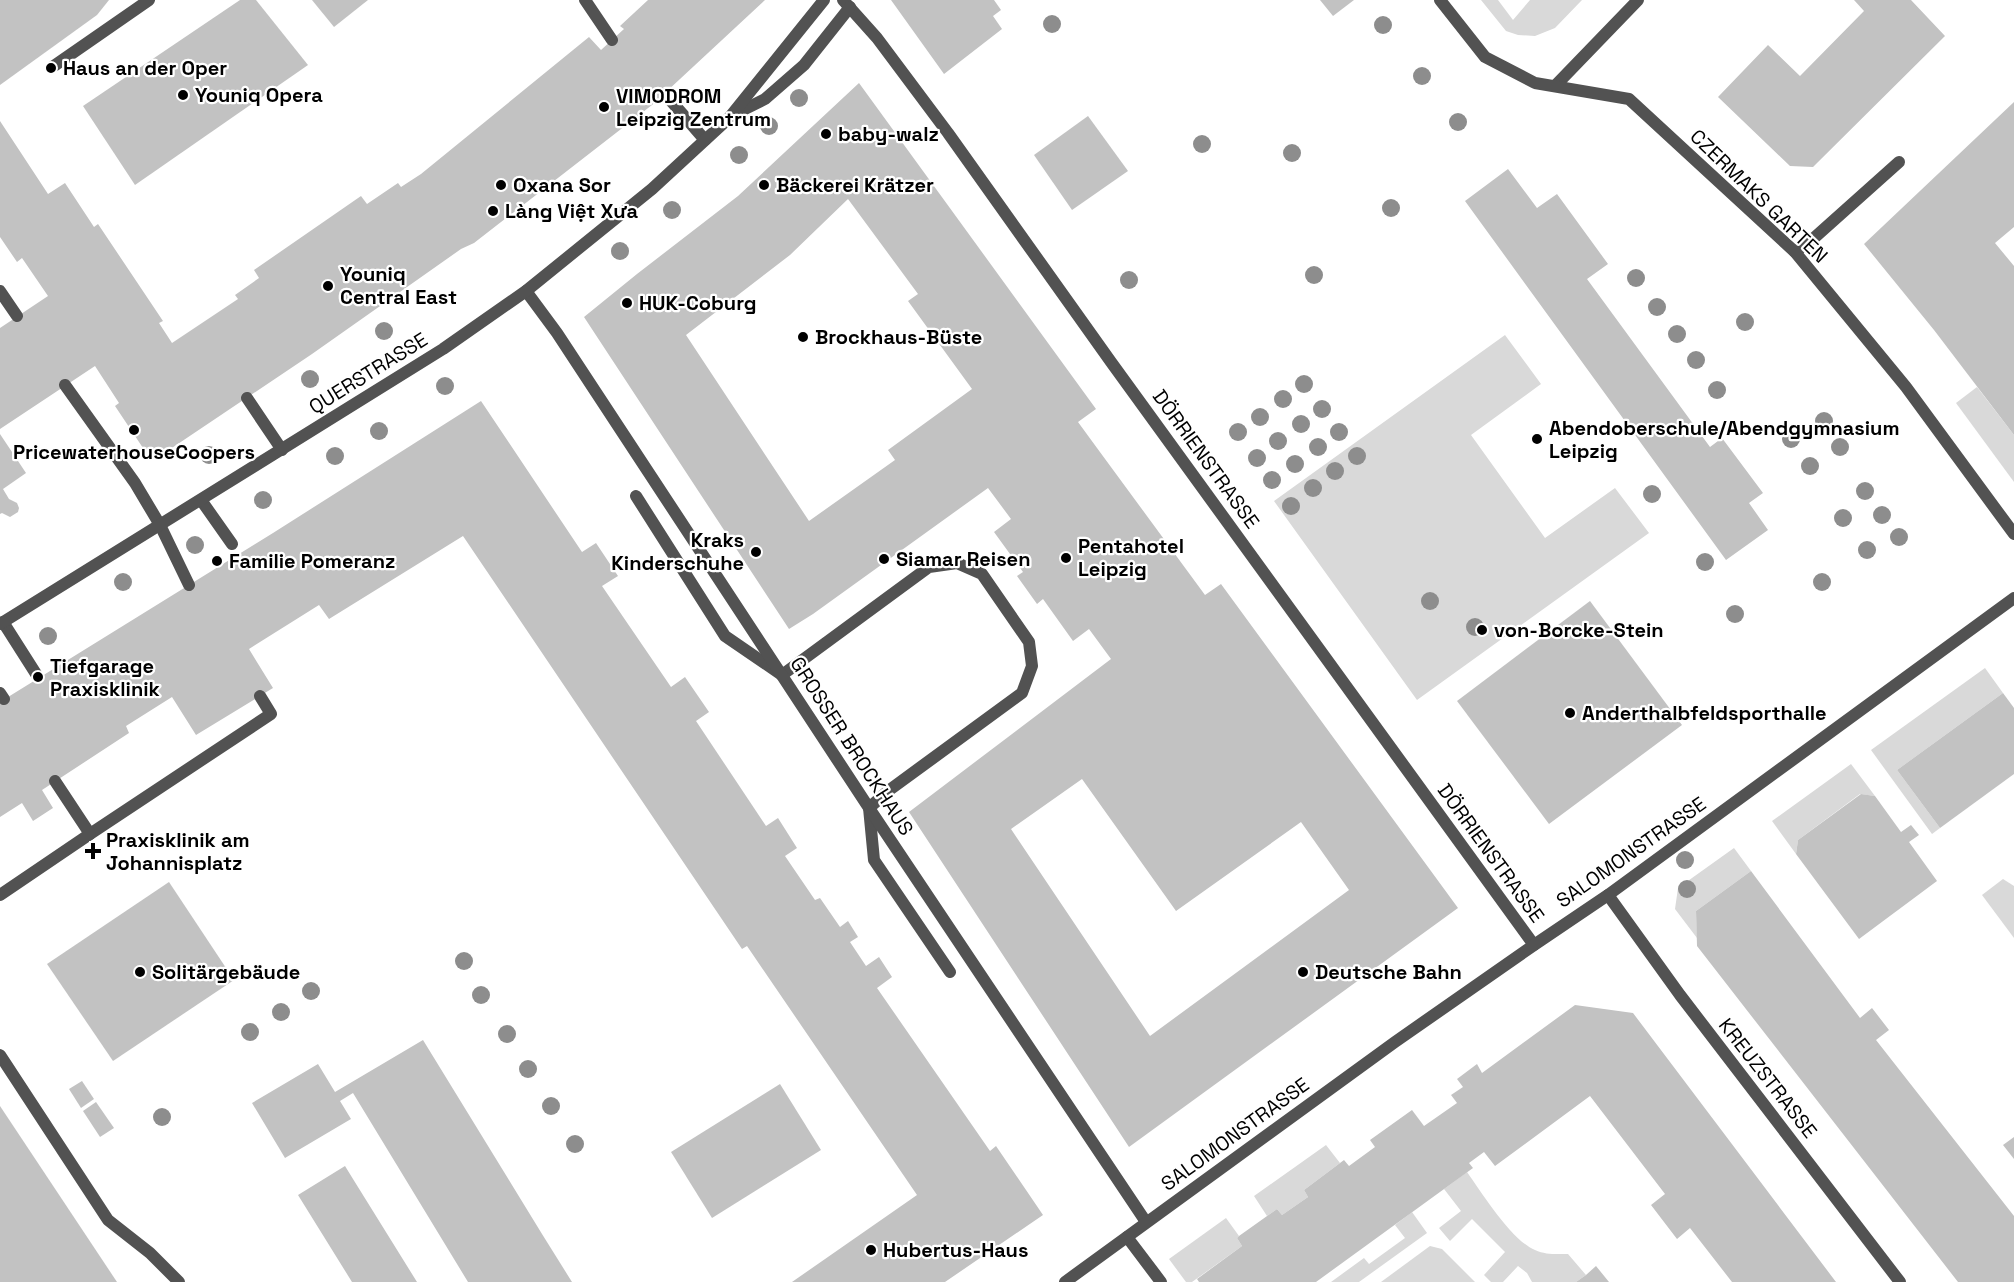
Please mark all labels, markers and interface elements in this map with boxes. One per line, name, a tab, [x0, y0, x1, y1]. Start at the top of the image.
place label: Haus an der Oper	[63, 55, 227, 81]
marker: Haus an der Oper	[44, 61, 58, 75]
place label: Youniq Opera	[195, 82, 323, 108]
place label: VIMODROM Leipzig Zentrum	[616, 83, 771, 132]
marker: Youniq Opera	[176, 88, 190, 102]
marker: VIMODROM Leipzig Zentrum	[597, 100, 611, 114]
place label: baby-walz	[838, 121, 939, 147]
street label: CZERMAKS GARTEN	[1684, 123, 1834, 269]
marker: baby-walz	[819, 127, 833, 141]
place label: Oxana Sor	[513, 172, 611, 198]
place label: Bäckerei Krätzer	[776, 172, 934, 198]
marker: Oxana Sor	[494, 178, 508, 192]
marker: Bäckerei Krätzer	[757, 178, 771, 192]
place label: Làng Việt Xưa	[505, 198, 638, 224]
marker: Làng Việt Xưa	[486, 204, 500, 218]
place label: Youniq Central East	[340, 261, 457, 310]
marker: Youniq Central East	[321, 279, 335, 293]
place label: HUK-Coburg	[639, 290, 756, 316]
marker: HUK-Coburg	[620, 296, 634, 310]
place label: Brockhaus-Büste	[815, 324, 982, 350]
street label: QUERSTRASSE	[304, 326, 432, 420]
marker: Brockhaus-Büste	[796, 330, 810, 344]
street label: DÖRRIENSTRASSE	[1147, 384, 1265, 534]
place label: Abendoberschule/Abendgymnasium Leipzig	[1549, 415, 1900, 464]
marker: PricewaterhouseCoopers	[127, 423, 141, 437]
marker: Abendoberschule/Abendgymnasium Leipzig	[1530, 432, 1544, 446]
place label: PricewaterhouseCoopers	[13, 439, 255, 465]
place label: Kraks Kinderschuhe	[611, 527, 744, 576]
place label: Pentahotel Leipzig	[1078, 533, 1184, 582]
marker: Kraks Kinderschuhe	[749, 545, 763, 559]
place label: Siamar Reisen	[896, 546, 1030, 572]
place label: Familie Pomeranz	[229, 548, 395, 574]
marker: Pentahotel Leipzig	[1059, 551, 1073, 565]
marker: Siamar Reisen	[877, 552, 891, 566]
marker: Familie Pomeranz	[210, 554, 224, 568]
place label: von-Borcke-Stein	[1494, 617, 1664, 643]
marker: von-Borcke-Stein	[1475, 623, 1489, 637]
street label: GROSSER BROCKHAUS	[784, 652, 920, 840]
place label: Tiefgarage Praxisklinik	[50, 653, 160, 702]
marker: Tiefgarage Praxisklinik	[31, 670, 45, 684]
place label: Anderthalbfeldsporthalle	[1582, 700, 1827, 726]
marker: Anderthalbfeldsporthalle	[1563, 706, 1577, 720]
street label: DÖRRIENSTRASSE	[1432, 778, 1550, 928]
street label: SALOMONSTRASSE	[1551, 791, 1711, 913]
place label: Praxisklinik am Johannisplatz	[106, 827, 250, 876]
marker: Praxisklinik am Johannisplatz	[84, 842, 102, 860]
place label: Solitärgebäude	[152, 959, 300, 985]
place label: Deutsche Bahn	[1315, 959, 1462, 985]
marker: Solitärgebäude	[133, 965, 147, 979]
marker: Deutsche Bahn	[1296, 965, 1310, 979]
street label: KREUZSTRASSE	[1713, 1013, 1823, 1143]
street label: SALOMONSTRASSE	[1156, 1071, 1314, 1197]
place label: Hubertus-Haus	[883, 1237, 1028, 1263]
marker: Hubertus-Haus	[864, 1243, 878, 1257]

